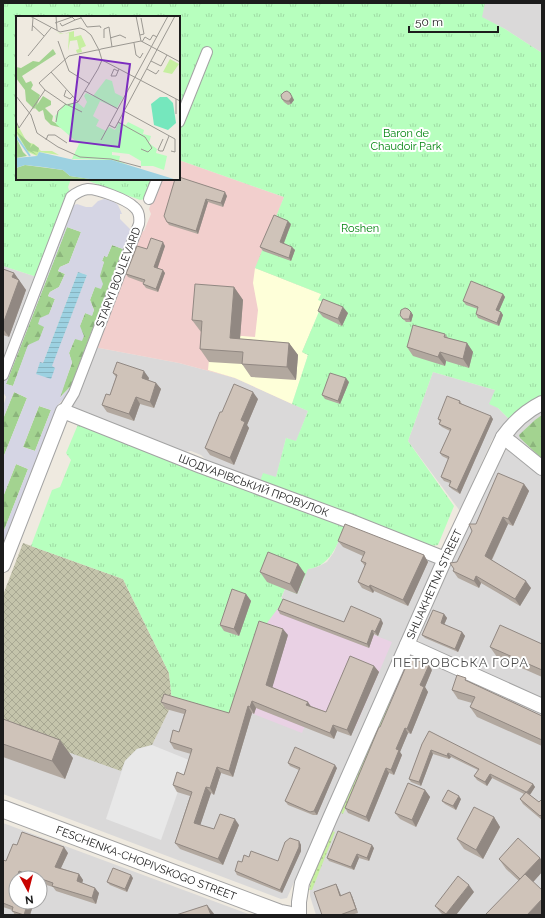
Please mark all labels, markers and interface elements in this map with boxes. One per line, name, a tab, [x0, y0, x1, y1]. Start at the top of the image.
scale bar	[409, 8, 498, 34]
text: 50 m	[415, 15, 443, 29]
inset map	[16, 16, 180, 180]
park label: Baron de Chaudoir Park	[370, 127, 442, 153]
park label: Roshen	[341, 222, 379, 235]
street label: STARYI BOULEVARD	[93, 225, 144, 329]
street label: ШОДУАРІВСЬКИЙ ПРОВУЛОК	[177, 452, 330, 520]
street label: SHLIAKHETNA STREET	[404, 527, 465, 641]
district label: ПЕТРОВСЬКА ГОРА	[393, 655, 529, 670]
street label: FESCHENKA-CHOPIVSKOGO STREET	[54, 824, 238, 903]
north arrow	[8, 870, 48, 910]
text: N	[24, 892, 34, 906]

